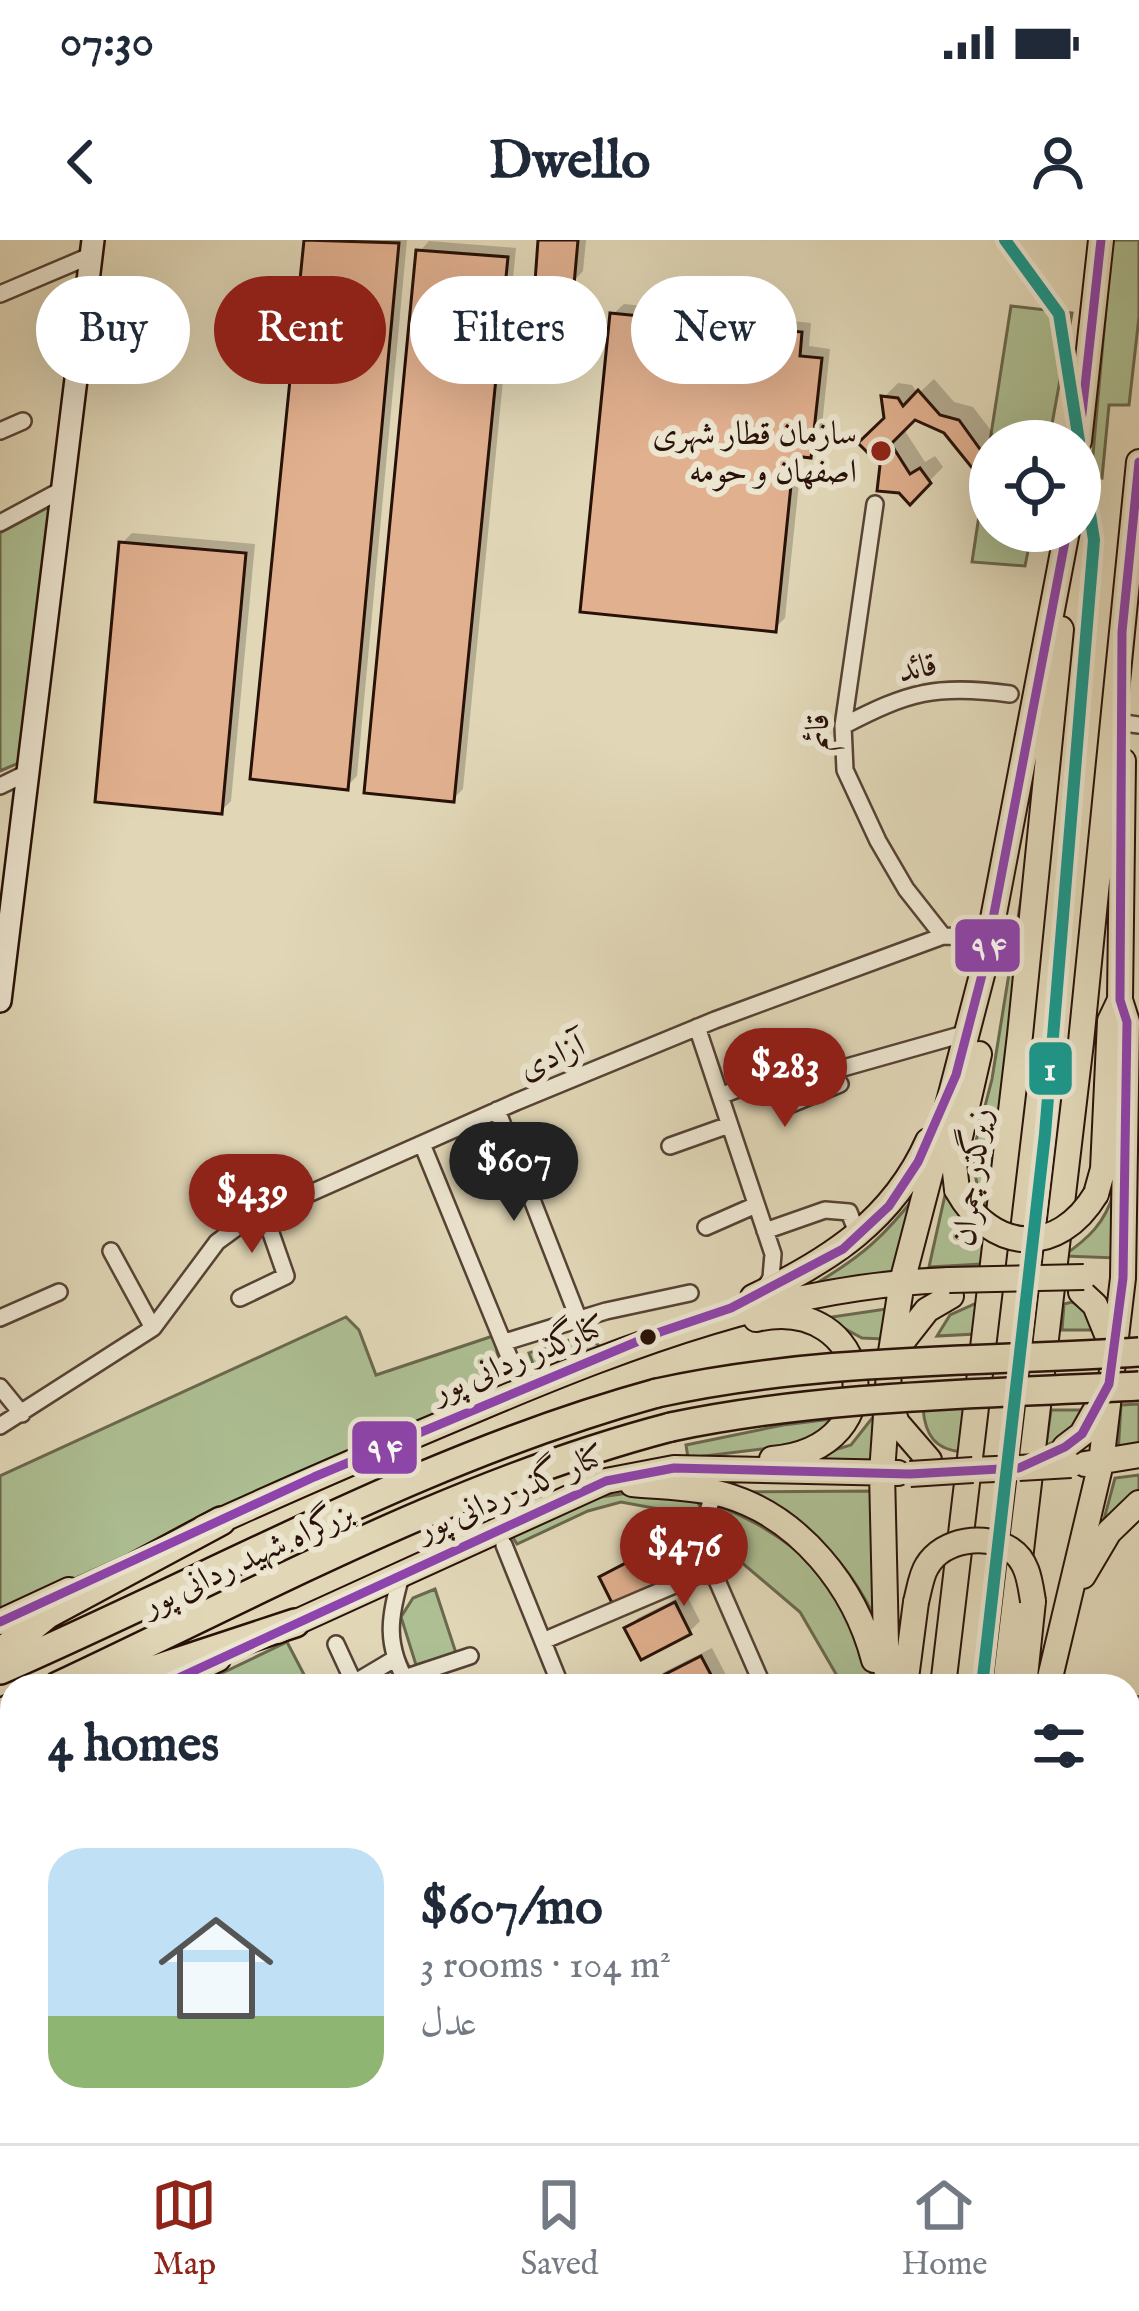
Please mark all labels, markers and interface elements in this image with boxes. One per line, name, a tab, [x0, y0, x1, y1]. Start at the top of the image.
text: 07:30	[60, 14, 154, 71]
text: Dwello	[489, 128, 650, 197]
icon: back	[48, 129, 114, 195]
icon: person	[1025, 129, 1091, 195]
chip: Buy	[36, 276, 190, 384]
chip: Rent	[214, 276, 386, 384]
chip: Filters	[410, 276, 607, 384]
chip: New	[631, 276, 797, 384]
place label: سازمان قطار شهری اصفهان و حومه	[652, 414, 857, 494]
map controls	[969, 420, 1101, 552]
button: locate	[969, 420, 1101, 552]
marker: سازمان قطار شهری اصفهان و حومه	[868, 438, 894, 464]
street label: قائد	[894, 644, 941, 694]
street label: قائم	[798, 713, 845, 751]
line badge: ۹۴	[953, 917, 1022, 974]
text: ۹۴	[969, 927, 1007, 969]
street label: آزادی	[512, 1023, 595, 1090]
pin: $283	[714, 1028, 856, 1130]
line badge: 1	[1027, 1040, 1074, 1097]
text: $283	[750, 1042, 820, 1091]
text: 1	[1044, 1050, 1056, 1092]
street label: زیرگذر چمران	[940, 1105, 1002, 1249]
pin: $607	[443, 1122, 585, 1224]
text: $607	[476, 1136, 552, 1185]
pin: $439	[181, 1154, 323, 1256]
text: $439	[216, 1168, 288, 1217]
street label: کنارگذر ردانی پور	[422, 1302, 612, 1416]
unlabelled marker	[637, 1326, 659, 1348]
line badge: ۹۴	[350, 1419, 419, 1476]
text: ۹۴	[365, 1429, 403, 1471]
street label: کنار گذر ردانی پور	[407, 1432, 612, 1554]
street label: بزرگراه شهید ردانی پور	[132, 1490, 361, 1629]
pin: $476	[613, 1507, 755, 1609]
text: $476	[647, 1521, 721, 1570]
icon: filters	[1026, 1713, 1092, 1779]
text: 4 homes	[48, 1714, 219, 1779]
text: $607/mo	[420, 1877, 603, 1942]
icon: home	[144, 1896, 288, 2040]
text: 3 rooms · 104 m²	[420, 1942, 671, 1991]
text: عدل	[420, 2000, 477, 2049]
tab: Map	[151, 2172, 217, 2286]
tab: Saved	[520, 2172, 598, 2286]
tab: Home	[901, 2172, 988, 2286]

